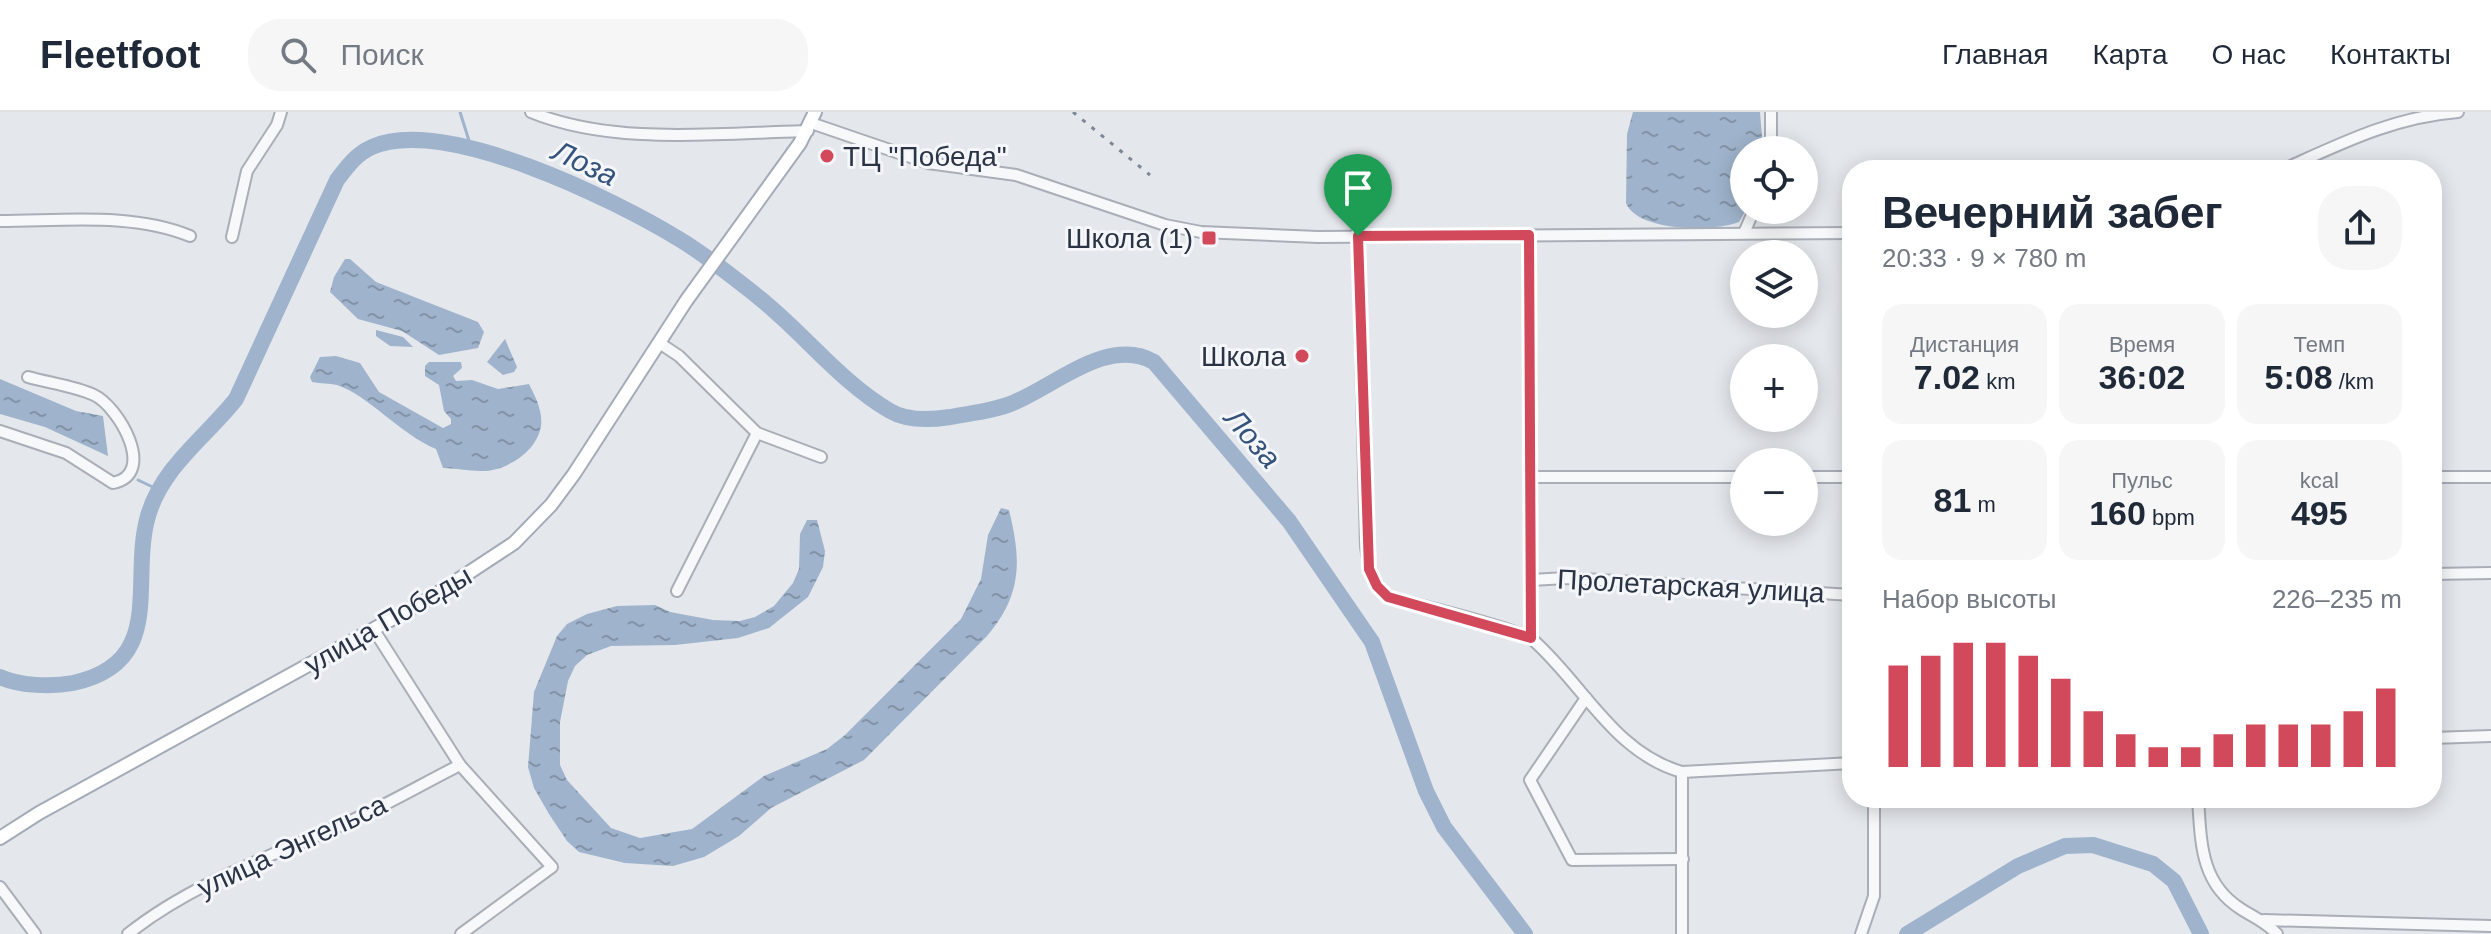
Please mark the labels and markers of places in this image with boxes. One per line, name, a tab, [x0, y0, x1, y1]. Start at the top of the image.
place label: ТЦ "Победа"	[843, 141, 1007, 172]
marker: ТЦ "Победа"	[818, 147, 836, 165]
pin	[1324, 154, 1392, 236]
place label: Школа (1)	[1066, 223, 1193, 254]
marker: Школа (1)	[1200, 229, 1218, 247]
place label: Школа	[1201, 341, 1286, 372]
marker: Школа	[1293, 347, 1311, 365]

